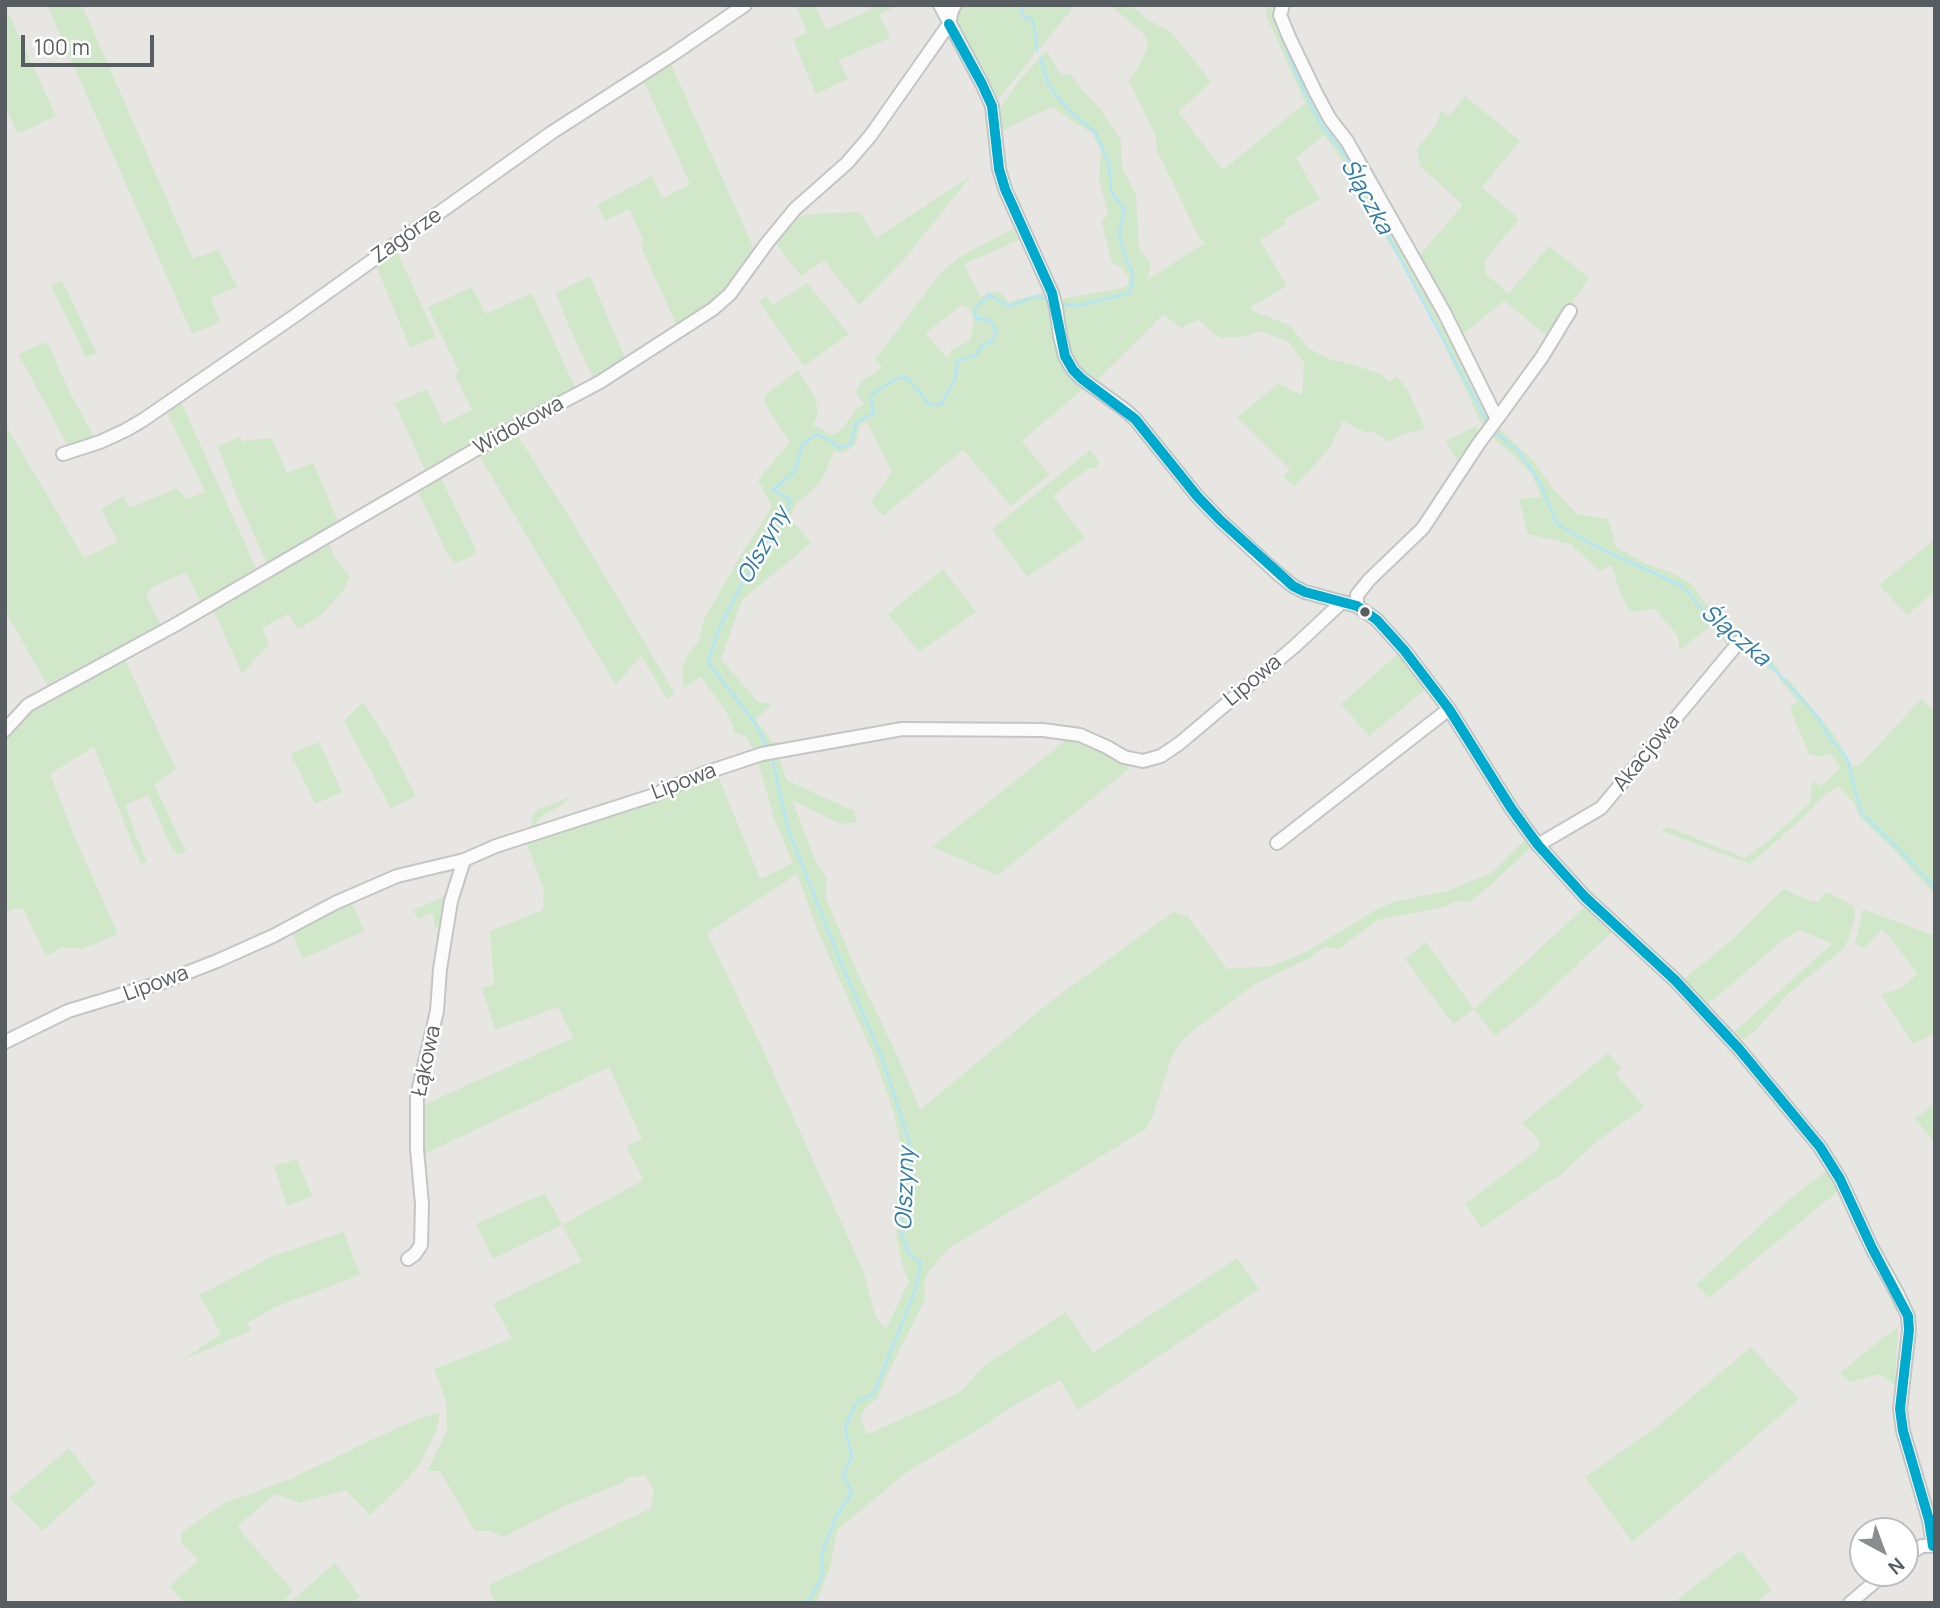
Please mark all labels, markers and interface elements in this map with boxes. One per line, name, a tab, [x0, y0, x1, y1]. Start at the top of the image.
scale bar	[24, 21, 158, 65]
text: 100 m	[34, 33, 90, 61]
water label: Ślączka	[1334, 155, 1398, 239]
street label: Zagórze	[367, 203, 447, 269]
street label: Widokowa	[470, 391, 568, 461]
water label: Olszyny	[732, 503, 796, 589]
water label: Ślączka	[1695, 599, 1775, 673]
unlabelled marker	[1358, 605, 1372, 619]
street label: Lipowa	[1219, 650, 1287, 712]
street label: Akacjowa	[1608, 710, 1686, 796]
street label: Lipowa	[648, 758, 720, 806]
street label: Lipowa	[120, 961, 192, 1007]
street label: Łąkowa	[407, 1023, 447, 1099]
water label: Olszyny	[891, 1147, 921, 1231]
north arrow	[1849, 1517, 1919, 1587]
text: N	[1883, 1552, 1910, 1581]

